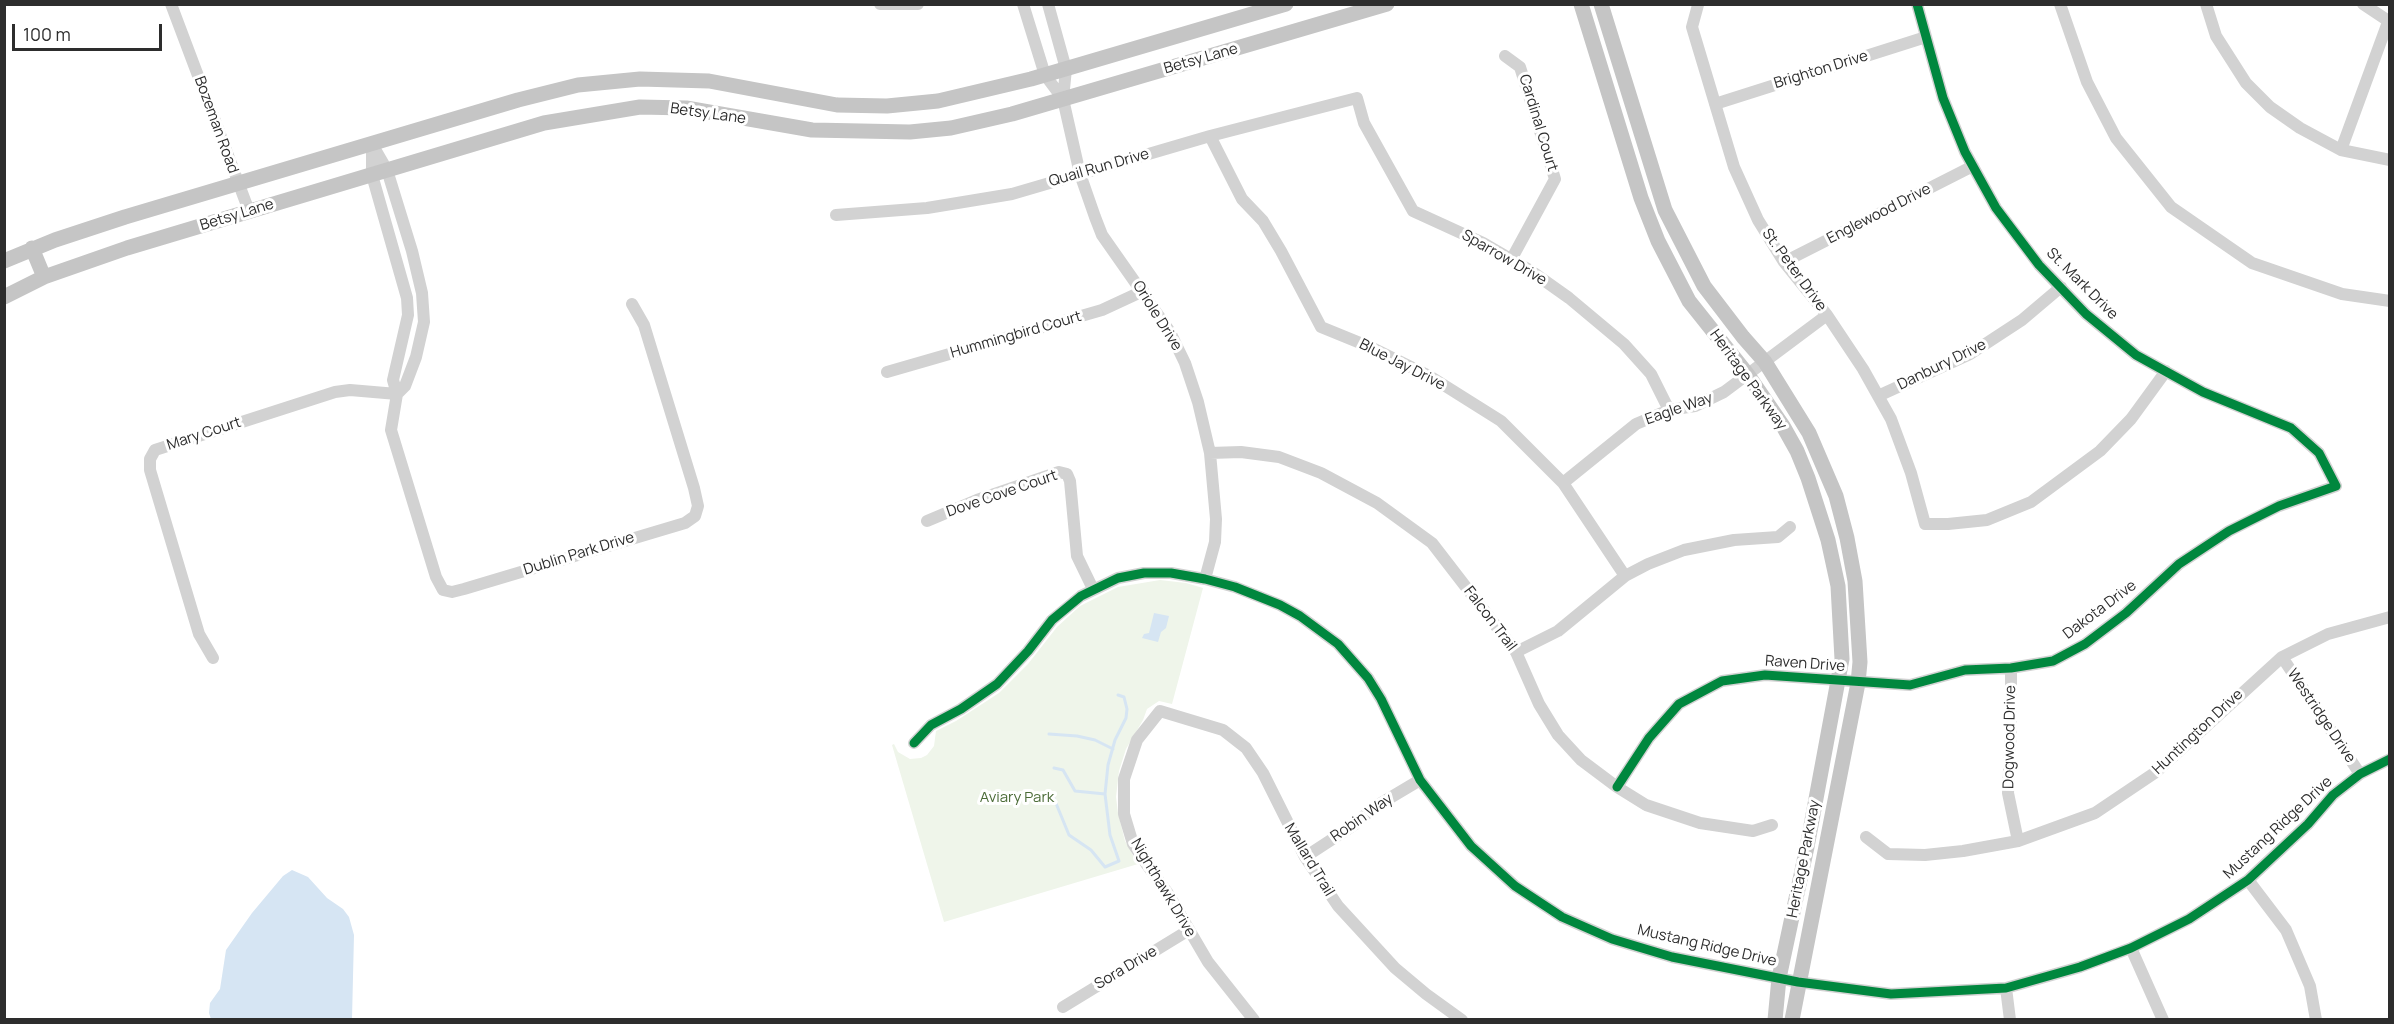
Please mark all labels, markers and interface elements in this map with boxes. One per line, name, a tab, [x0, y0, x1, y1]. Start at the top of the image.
scale bar	[15, 12, 165, 50]
text: 100 m	[23, 22, 71, 46]
street label: Betsy Lane	[1162, 40, 1240, 78]
street label: Brighton Drive	[1772, 47, 1870, 93]
street label: Cardinal Court	[1515, 72, 1561, 174]
street label: Bozeman Road	[190, 74, 242, 176]
street label: Betsy Lane	[669, 100, 747, 128]
street label: Quail Run Drive	[1047, 145, 1151, 191]
street label: Englewood Drive	[1824, 180, 1934, 248]
street label: Betsy Lane	[198, 195, 276, 235]
street label: St. Peter Drive	[1758, 225, 1830, 315]
street label: Sparrow Drive	[1458, 226, 1550, 290]
street label: St. Mark Drive	[2042, 244, 2122, 324]
street label: Oriole Drive	[1128, 278, 1186, 354]
street label: Hummingbird Court	[948, 308, 1084, 362]
street label: Heritage Parkway	[1706, 326, 1790, 434]
street label: Blue Jay Drive	[1356, 336, 1448, 394]
street label: Danbury Drive	[1895, 336, 1989, 394]
street label: Eagle Way	[1643, 389, 1715, 429]
street label: Mary Court	[165, 414, 243, 454]
street label: Dove Cove Court	[944, 467, 1060, 521]
street label: Dublin Park Drive	[522, 529, 636, 579]
street label: Dakota Drive	[2060, 577, 2140, 643]
street label: Falcon Trail	[1460, 583, 1520, 655]
street label: Raven Drive	[1764, 652, 1846, 676]
street label: Westridge Drive	[2283, 666, 2359, 766]
street label: Dogwood Drive	[2000, 685, 2020, 789]
street label: Huntington Drive	[2149, 686, 2247, 778]
street label: Mustang Ridge Drive	[2220, 773, 2336, 883]
park label: Aviary Park	[980, 789, 1054, 807]
street label: Robin Way	[1327, 790, 1397, 846]
street label: Heritage Parkway	[1784, 799, 1824, 919]
street label: Mallard Trail	[1280, 820, 1338, 900]
street label: Nighthawk Drive	[1127, 836, 1199, 940]
street label: Mustang Ridge Drive	[1636, 921, 1778, 971]
street label: Sora Drive	[1092, 942, 1160, 994]

